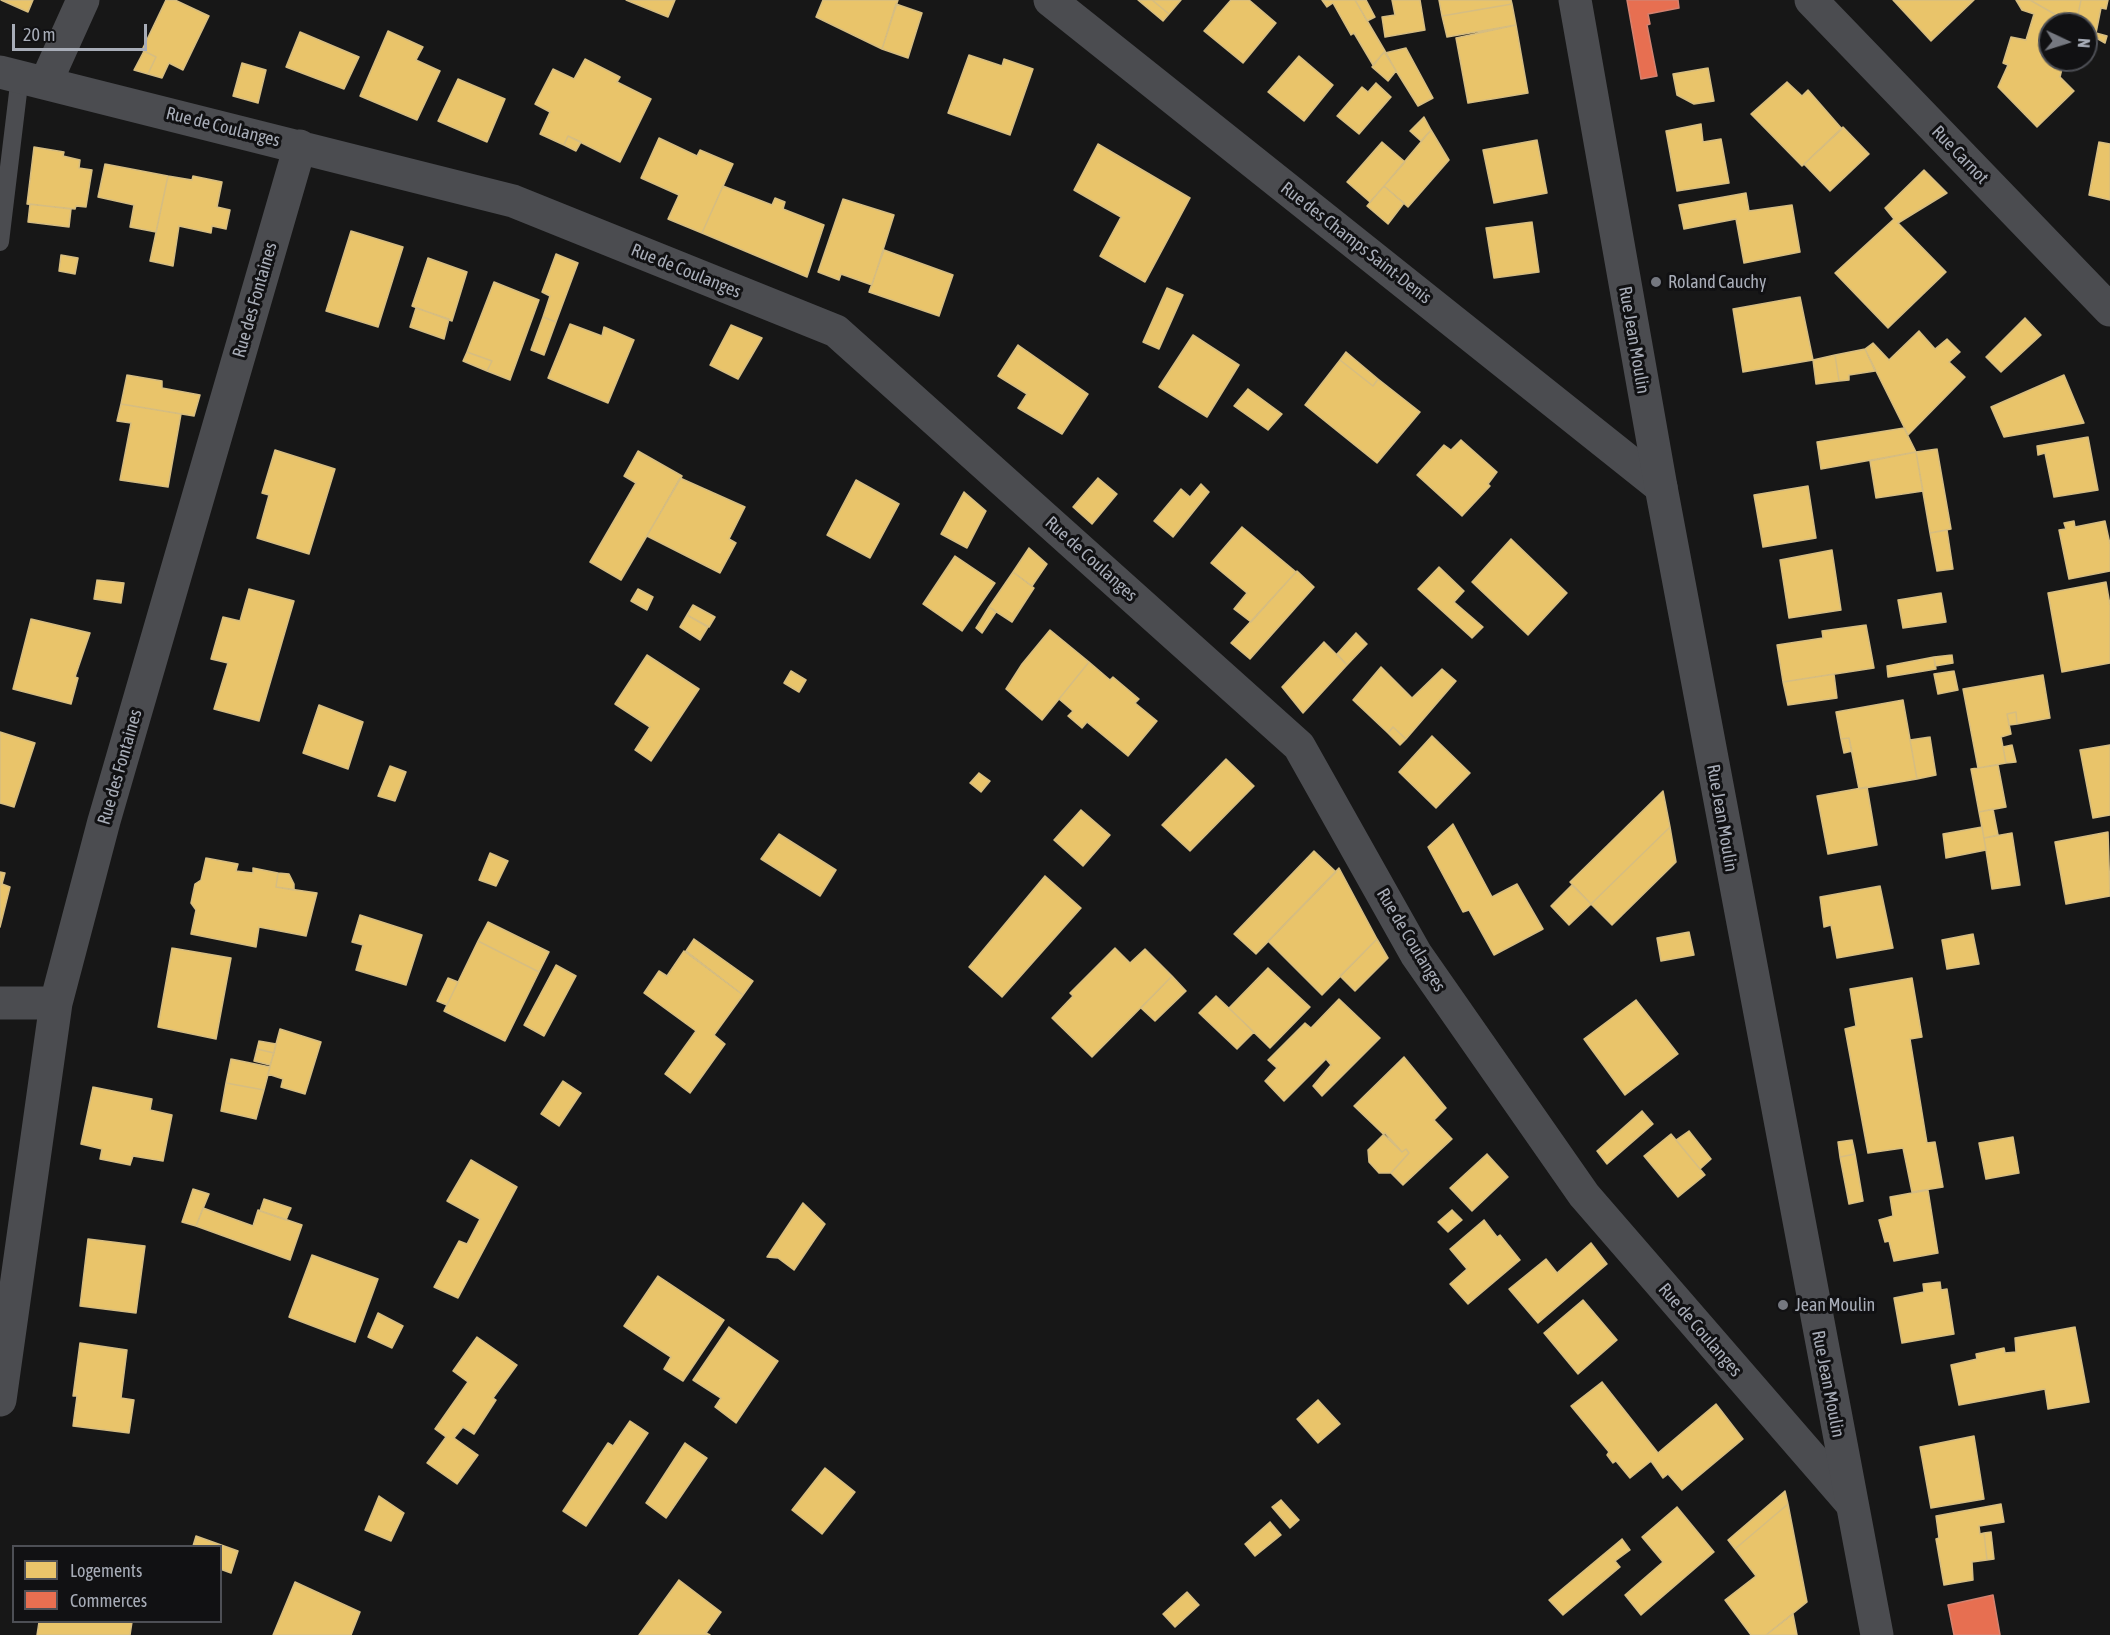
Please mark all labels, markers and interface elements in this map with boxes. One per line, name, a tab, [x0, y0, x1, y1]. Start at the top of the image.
scale bar	[15, 12, 150, 50]
north arrow	[2038, 12, 2098, 72]
text: 20 m	[23, 24, 55, 45]
text: N	[2075, 38, 2093, 48]
street label: Rue de Coulanges	[164, 102, 282, 152]
street label: Rue Carnot	[1927, 121, 1993, 189]
street label: Rue des Champs Saint-Denis	[1276, 177, 1436, 309]
street label: Rue de Coulanges	[628, 239, 744, 303]
street label: Rue des Fontaines	[228, 240, 282, 360]
place label: Roland Cauchy	[1668, 271, 1766, 293]
marker: Roland Cauchy	[1649, 275, 1663, 289]
street label: Rue Jean Moulin	[1614, 285, 1654, 395]
street label: Rue de Coulanges	[1040, 512, 1142, 606]
street label: Rue des Fontaines	[93, 707, 147, 827]
street label: Rue Jean Moulin	[1702, 763, 1742, 873]
street label: Rue de Coulanges	[1372, 884, 1450, 996]
street label: Rue de Coulanges	[1654, 1279, 1746, 1381]
place label: Jean Moulin	[1795, 1294, 1875, 1316]
marker: Jean Moulin	[1776, 1298, 1790, 1312]
street label: Rue Jean Moulin	[1807, 1329, 1849, 1439]
legend	[12, 1545, 222, 1623]
text: Logements	[70, 1560, 142, 1581]
text: Commerces	[70, 1590, 147, 1611]

